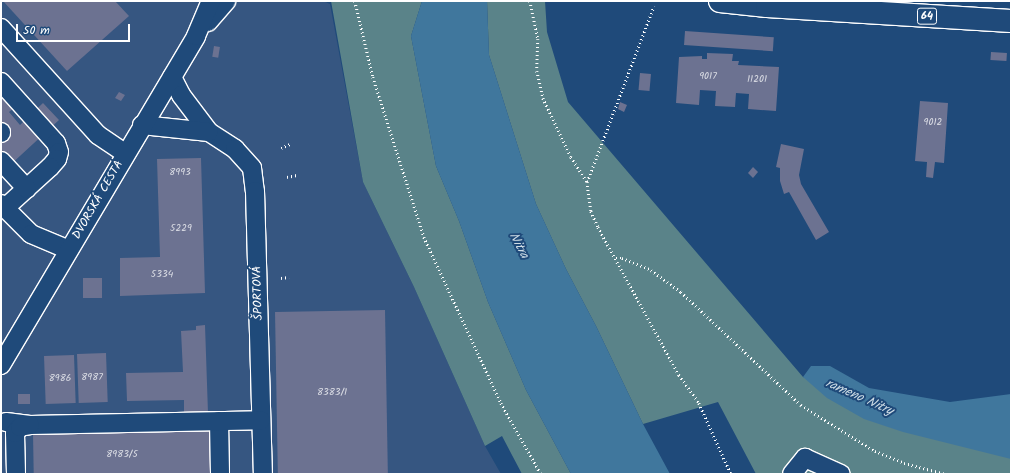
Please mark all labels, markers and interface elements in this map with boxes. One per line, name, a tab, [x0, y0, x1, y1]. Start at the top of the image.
road number: 64	[917, 7, 937, 25]
scale bar	[18, 16, 132, 42]
text: 50 m	[23, 21, 50, 40]
house number: 9017	[699, 71, 717, 83]
house number: 11201	[747, 74, 767, 86]
house number: 9012	[924, 117, 942, 129]
street label: DVORSKÁ CESTA	[70, 158, 126, 242]
house number: 8993	[169, 167, 191, 179]
house number: 5229	[170, 223, 192, 235]
water label: Nitra	[505, 230, 531, 262]
street label: ŠPORTOVÁ	[250, 265, 266, 321]
house number: 5334	[151, 269, 173, 281]
house number: 8987	[81, 372, 103, 384]
house number: 8986	[49, 373, 71, 385]
water label: rameno Nitry	[823, 376, 895, 420]
house number: 8383/1	[317, 387, 347, 399]
house number: 8983/5	[106, 449, 138, 461]

